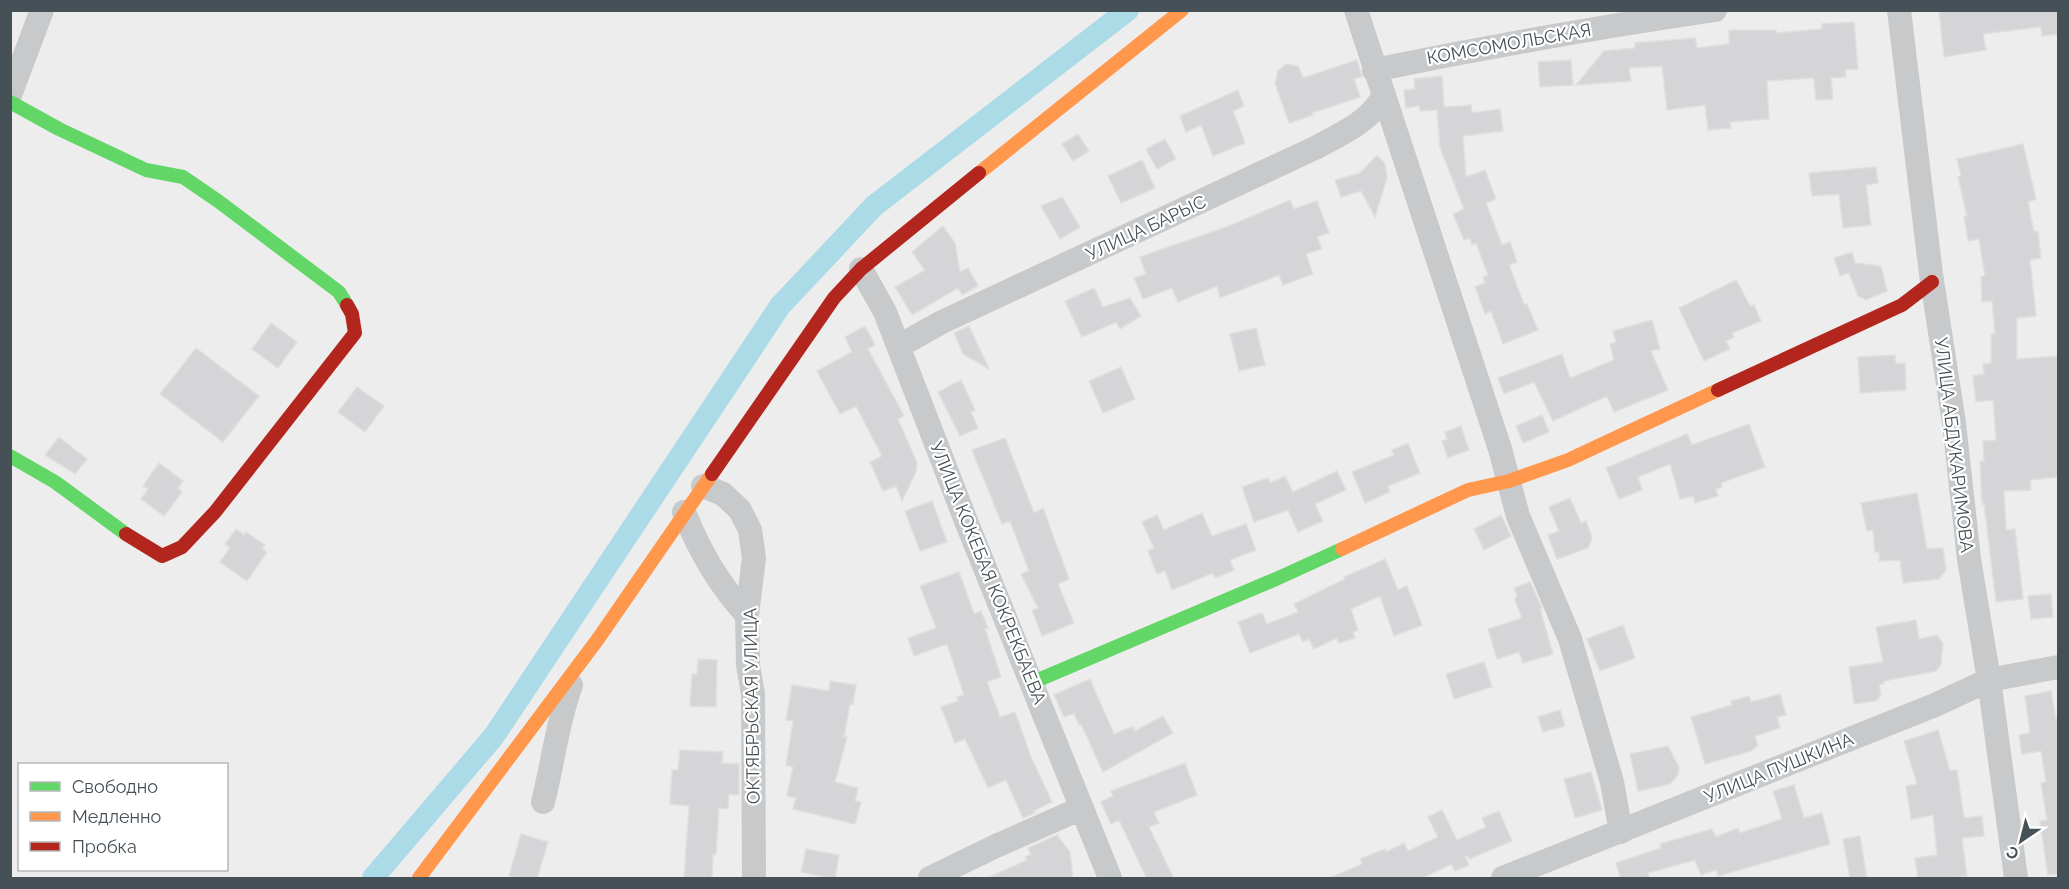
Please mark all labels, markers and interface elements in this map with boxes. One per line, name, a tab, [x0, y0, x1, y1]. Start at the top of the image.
street label: КОМСОМОЛЬСКАЯ	[1425, 19, 1593, 68]
street label: УЛИЦА БАРЫС	[1083, 191, 1209, 264]
street label: УЛИЦА АБДУКАРИМОВА	[1931, 336, 1978, 554]
street label: УЛИЦА КОКЕБАЯ КОКРЕКБАЕВА	[926, 438, 1051, 707]
street label: ОКТЯБРЬСКАЯ УЛИЦА	[739, 608, 764, 804]
street label: УЛИЦА ПУШКИНА	[1701, 728, 1856, 807]
legend	[18, 763, 228, 871]
text: Свободно	[72, 776, 158, 797]
text: Медленно	[72, 806, 161, 827]
north arrow	[1991, 811, 2051, 871]
text: Пробка	[72, 836, 137, 857]
text: С	[2003, 842, 2023, 864]

